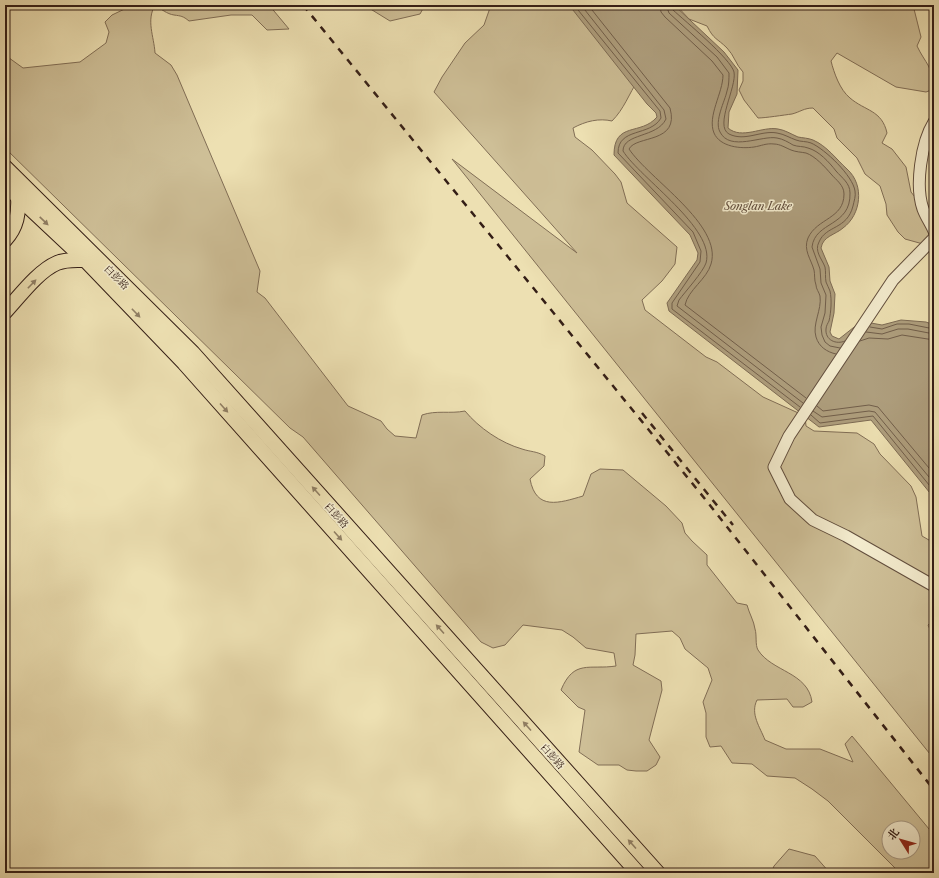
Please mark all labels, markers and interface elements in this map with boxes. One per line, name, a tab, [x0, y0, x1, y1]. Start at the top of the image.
water label: Songlan Lake	[723, 199, 793, 213]
one-way arrow	[39, 216, 49, 226]
street label: 白彭路	[101, 262, 132, 293]
one-way arrow	[27, 279, 37, 289]
one-way arrow	[131, 308, 141, 318]
one-way arrow	[220, 403, 229, 413]
one-way arrow	[312, 486, 321, 495]
street label: 白彭路	[322, 500, 351, 531]
one-way arrow	[334, 531, 343, 542]
one-way arrow	[436, 625, 445, 634]
one-way arrow	[522, 721, 531, 731]
street label: 白彭路	[538, 741, 567, 772]
north arrow	[881, 820, 921, 860]
text: 北	[884, 825, 902, 843]
one-way arrow	[627, 839, 637, 849]

